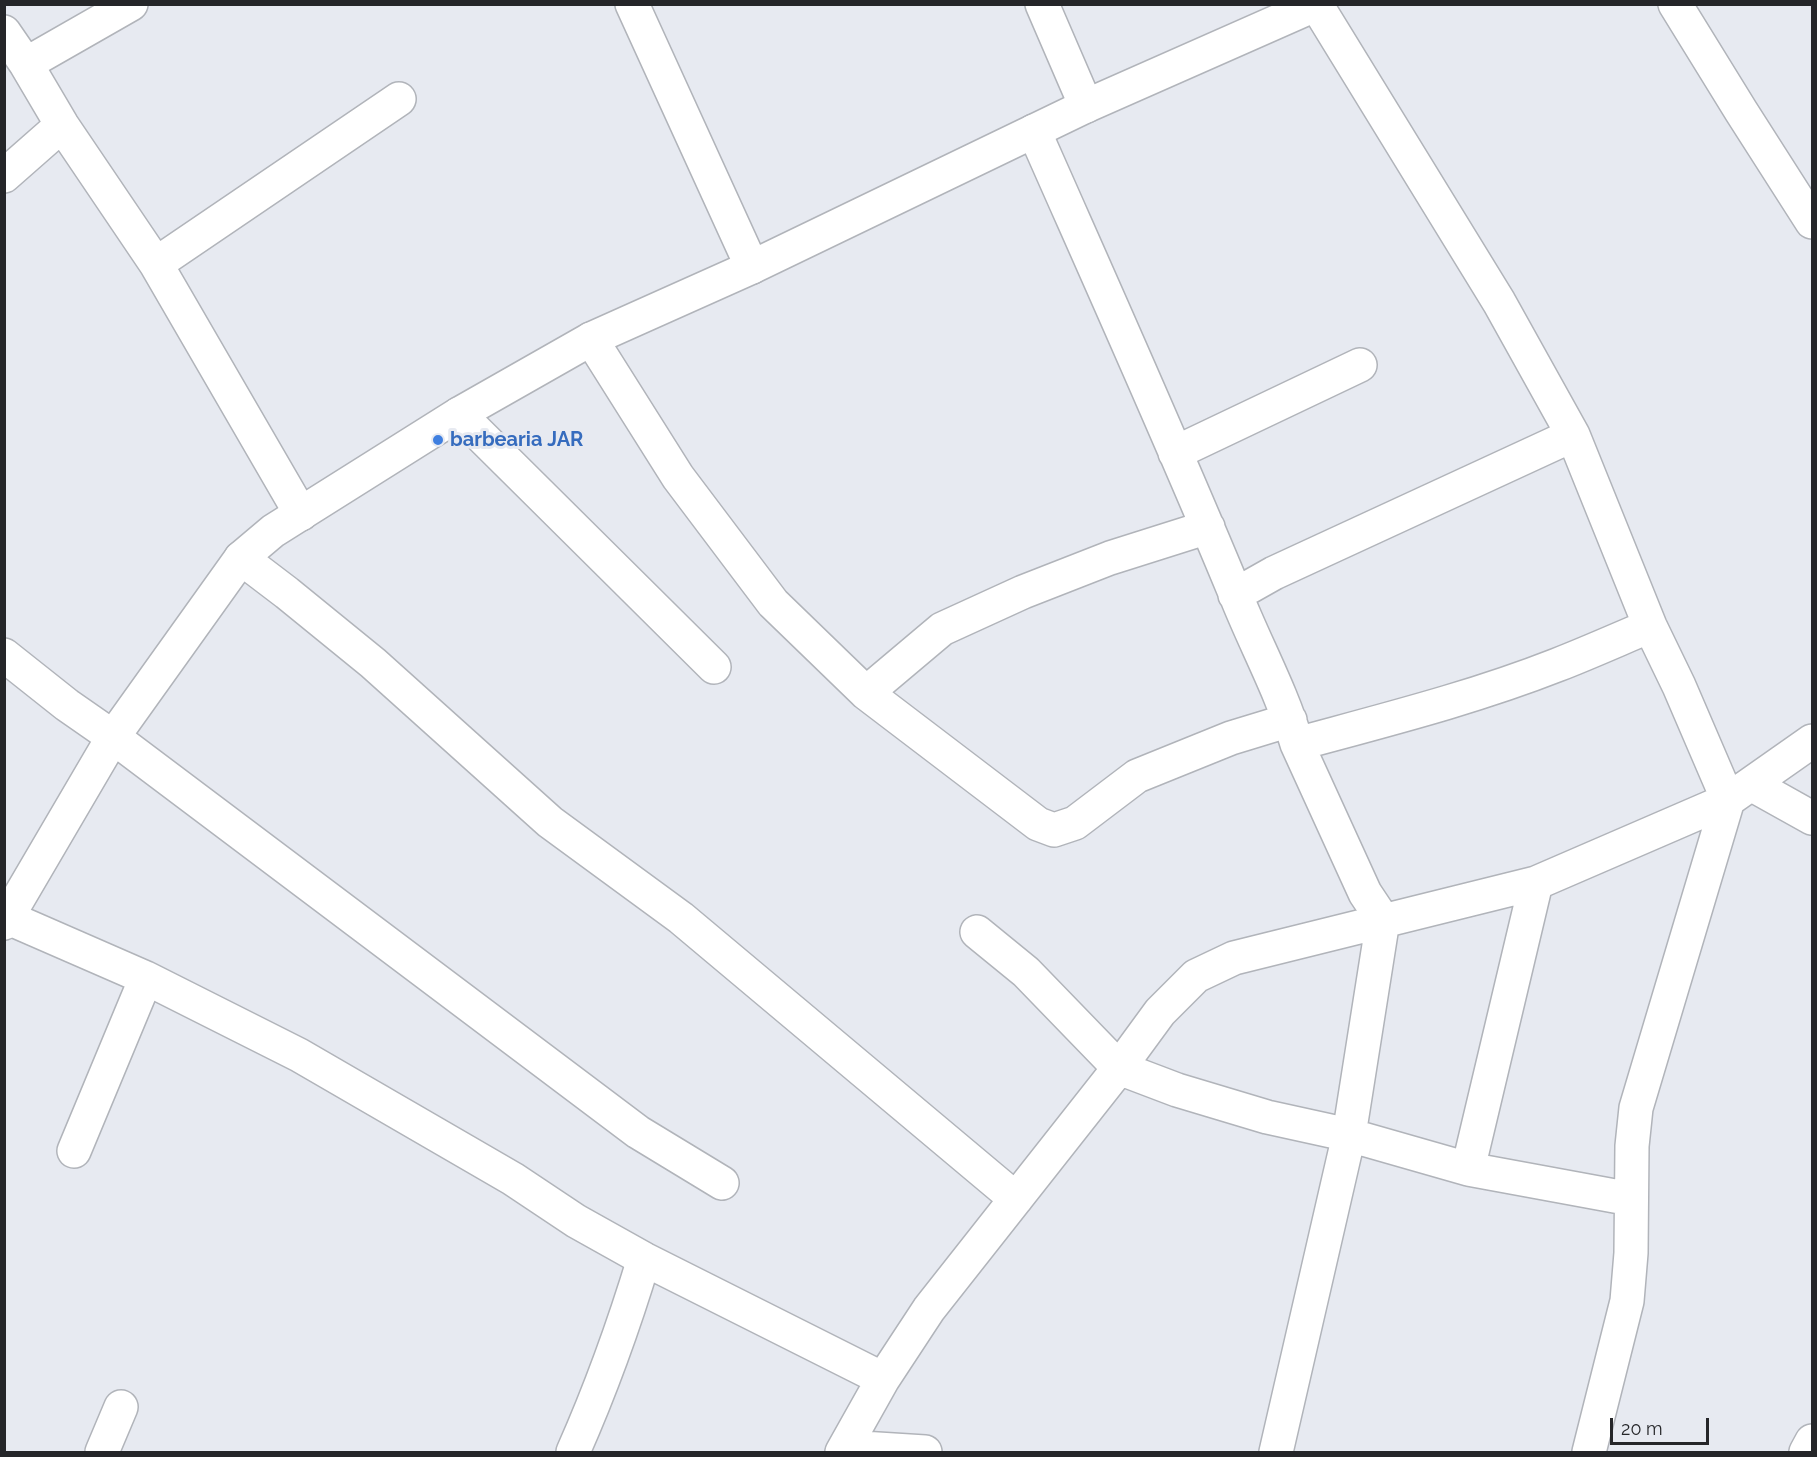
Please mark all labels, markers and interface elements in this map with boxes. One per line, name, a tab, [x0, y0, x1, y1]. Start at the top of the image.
place label: barbearia JAR	[450, 428, 583, 452]
marker: barbearia JAR	[431, 433, 445, 447]
scale bar	[1613, 1406, 1712, 1444]
text: 20 m	[1621, 1418, 1663, 1439]

